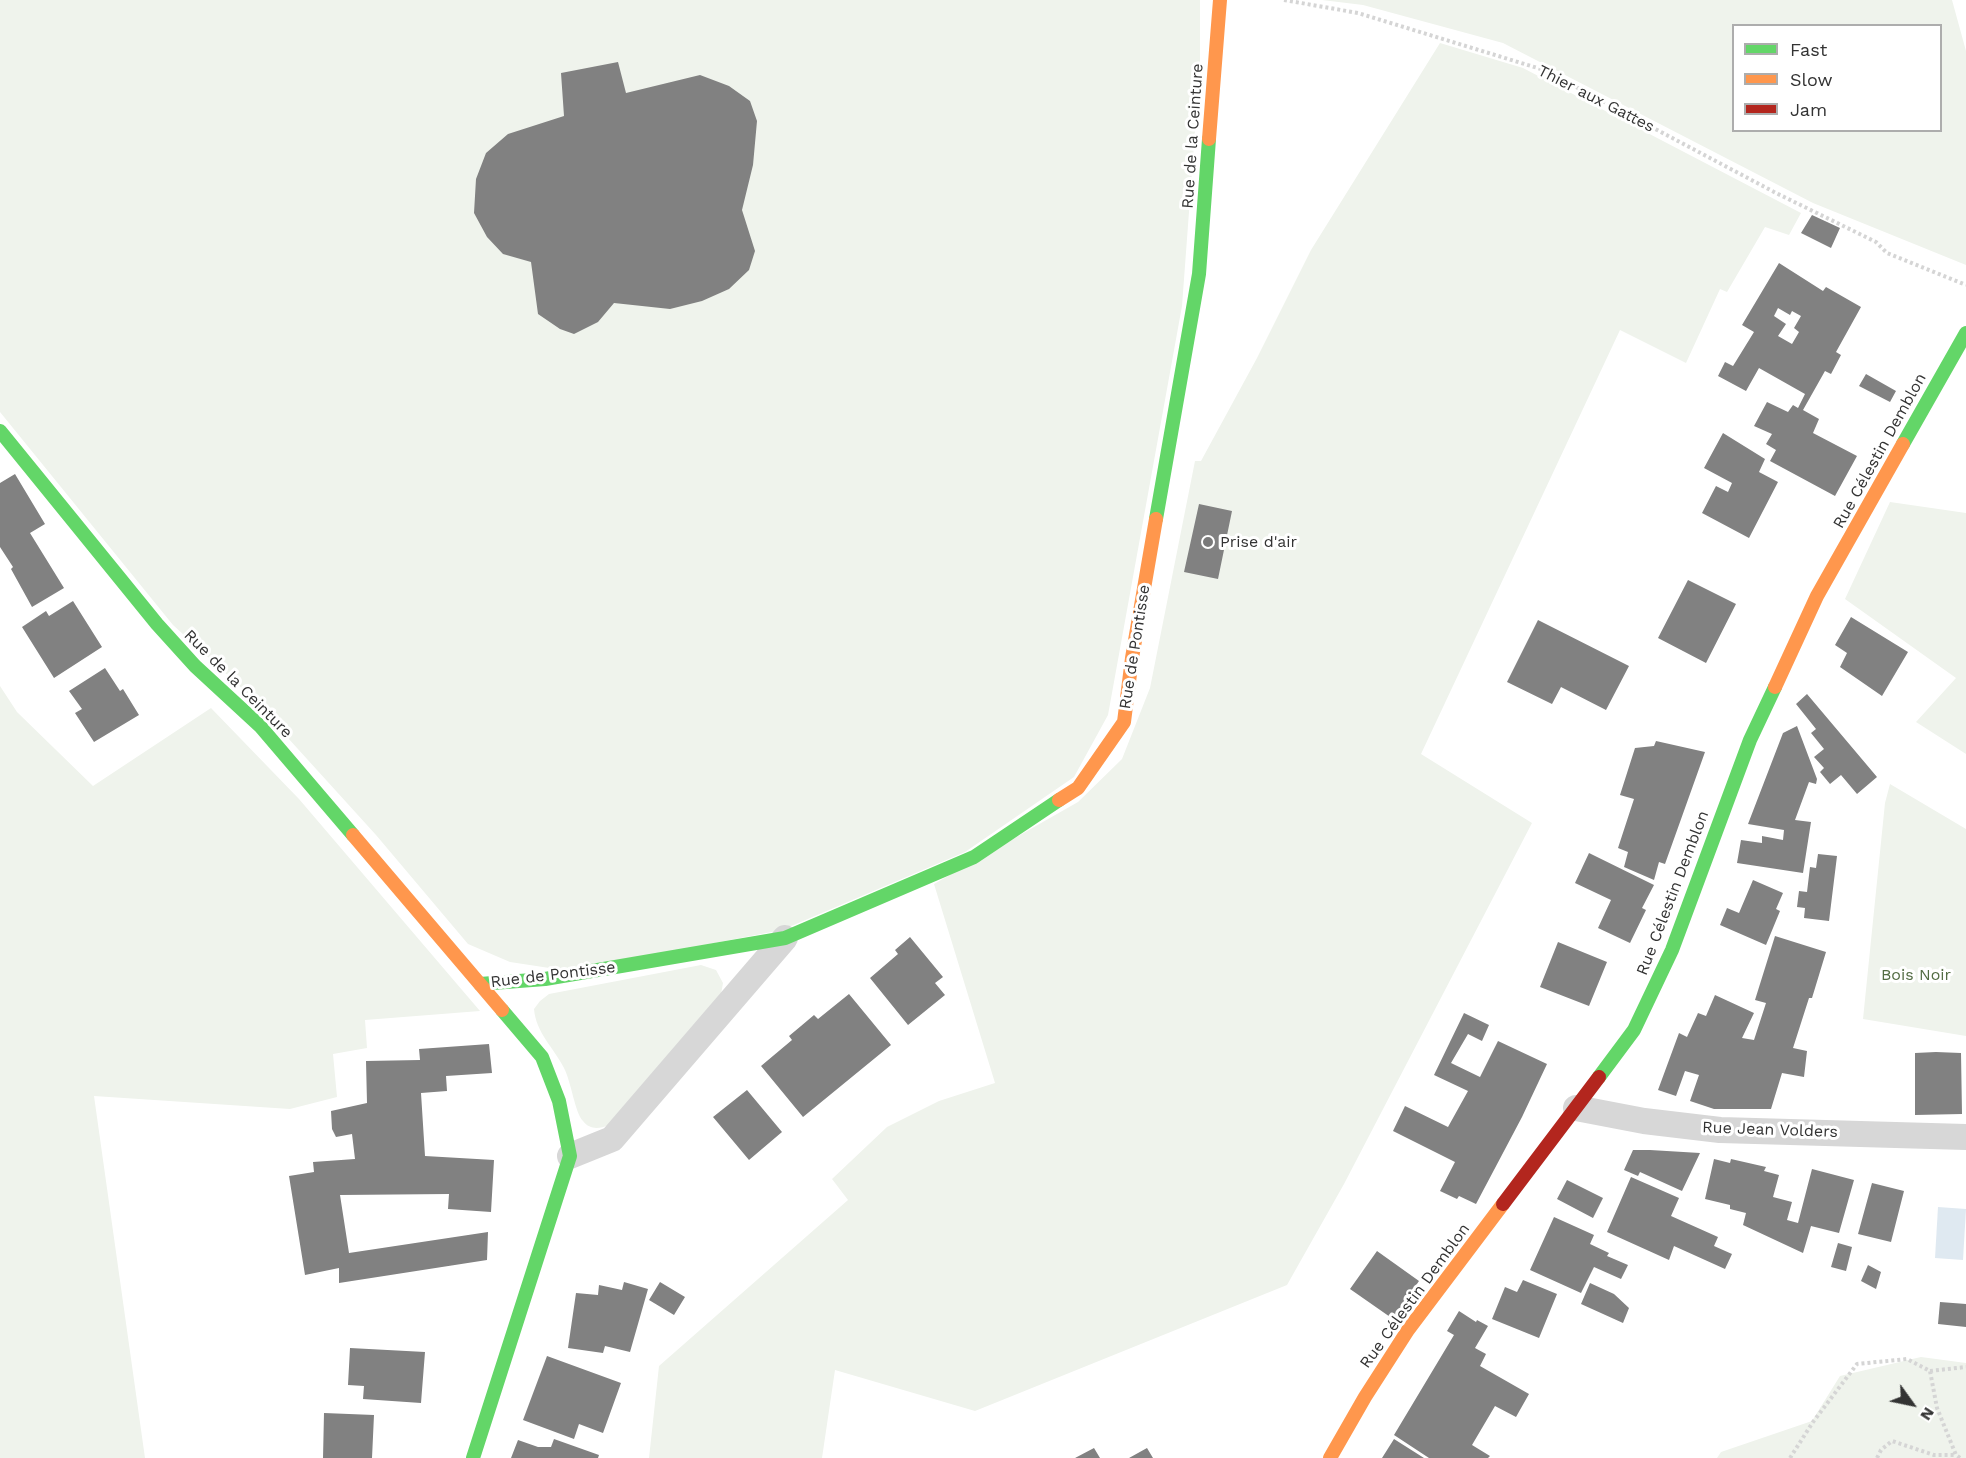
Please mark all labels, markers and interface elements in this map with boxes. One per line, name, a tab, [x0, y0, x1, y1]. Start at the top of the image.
legend	[1732, 24, 1942, 132]
text: Fast	[1790, 39, 1827, 60]
street label: Thier aux Gattes	[1535, 61, 1657, 137]
street label: Rue de la Ceinture	[1178, 63, 1208, 209]
text: Slow	[1790, 69, 1833, 90]
text: Jam	[1790, 99, 1827, 120]
street label: Rue Célestin Demblon	[1829, 370, 1931, 532]
place label: Prise d'air	[1220, 532, 1297, 552]
marker: Prise d'air	[1201, 535, 1215, 549]
street label: Rue de Pontisse	[1116, 583, 1154, 711]
street label: Rue de la Ceinture	[180, 626, 296, 742]
street label: Rue Célestin Demblon	[1633, 808, 1713, 978]
street label: Rue de Pontisse	[489, 958, 617, 992]
park label: Bois Noir	[1881, 965, 1951, 985]
street label: Rue Jean Volders	[1702, 1118, 1838, 1142]
street label: Rue Célestin Demblon	[1356, 1220, 1474, 1372]
north arrow	[1882, 1374, 1942, 1434]
text: N	[1916, 1404, 1939, 1424]

